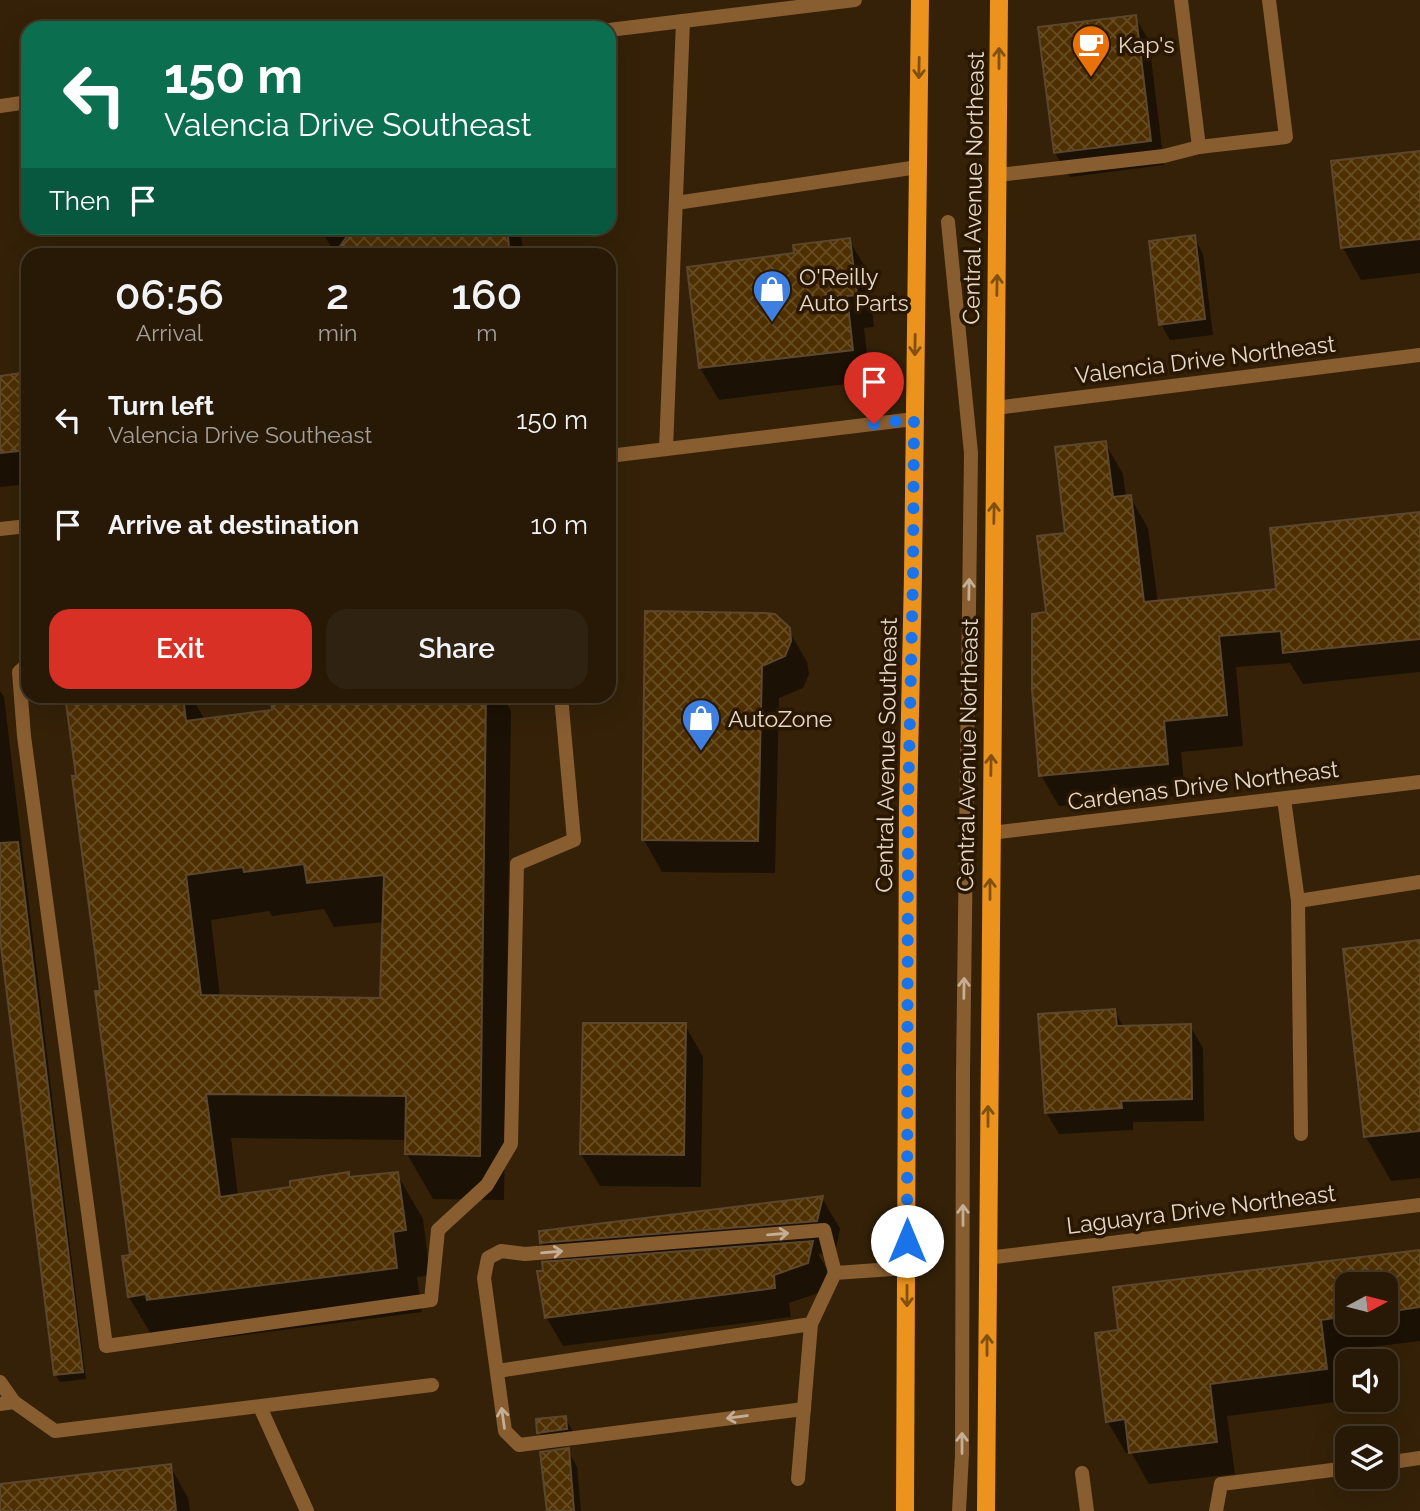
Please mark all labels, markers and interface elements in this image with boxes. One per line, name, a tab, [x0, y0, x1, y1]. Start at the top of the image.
cafe icon: Kap's	[1070, 23, 1112, 78]
place label: Kap's	[1118, 31, 1175, 58]
text: 150 m	[164, 47, 303, 104]
one-way arrow	[992, 47, 1005, 70]
icon: left	[49, 49, 140, 140]
street label: Central Avenue Northeast	[957, 51, 989, 325]
one-way arrow	[912, 56, 926, 79]
text: Valencia Drive Southeast	[164, 106, 532, 143]
icon: arrive	[124, 182, 162, 220]
text: Then	[49, 186, 110, 216]
place label: O'Reilly Auto Parts	[799, 263, 909, 316]
shop icon: O'Reilly Auto Parts	[751, 268, 793, 323]
text: 06:56	[115, 270, 224, 319]
text: 2	[326, 270, 349, 319]
text: 160	[451, 270, 522, 319]
one-way arrow	[990, 274, 1003, 297]
text: Arrival	[136, 319, 203, 346]
text: min	[318, 319, 357, 346]
text: m	[476, 319, 497, 346]
street label: Valencia Drive Northeast	[1073, 330, 1337, 388]
one-way arrow	[908, 333, 922, 356]
pin	[844, 352, 904, 424]
icon: arrive	[855, 363, 893, 401]
text: Turn left	[108, 391, 214, 421]
icon: left	[49, 401, 87, 439]
text: 150 m	[516, 405, 588, 435]
text: Valencia Drive Southeast	[108, 421, 372, 448]
one-way arrow	[987, 502, 1001, 525]
icon: arrive	[49, 506, 87, 544]
text: Arrive at destination	[108, 510, 359, 540]
text: 10 m	[530, 510, 588, 540]
one-way arrow	[963, 578, 976, 601]
button: Exit	[49, 609, 312, 689]
button: Share	[326, 609, 588, 689]
street label: Central Avenue Southeast	[870, 617, 902, 893]
street label: Central Avenue Northeast	[951, 618, 983, 892]
shop icon: AutoZone	[680, 697, 722, 752]
place label: AutoZone	[728, 705, 832, 732]
one-way arrow	[985, 754, 998, 777]
street label: Cardenas Drive Northeast	[1066, 755, 1340, 815]
one-way arrow	[983, 878, 997, 901]
one-way arrow	[957, 977, 971, 1000]
one-way arrow	[981, 1105, 995, 1128]
street label: Laguayra Drive Northeast	[1065, 1179, 1337, 1239]
position arrow	[870, 1204, 944, 1278]
one-way arrow	[956, 1204, 970, 1227]
one-way arrow	[767, 1227, 789, 1240]
one-way arrow	[540, 1245, 562, 1258]
north arrow	[1335, 1272, 1398, 1335]
map controls	[1335, 1272, 1398, 1489]
one-way arrow	[900, 1284, 914, 1307]
one-way arrow	[980, 1334, 994, 1357]
button: sound	[1335, 1349, 1398, 1412]
one-way arrow	[496, 1407, 509, 1430]
one-way arrow	[726, 1411, 748, 1424]
button: layers	[1335, 1426, 1398, 1489]
one-way arrow	[955, 1432, 969, 1455]

